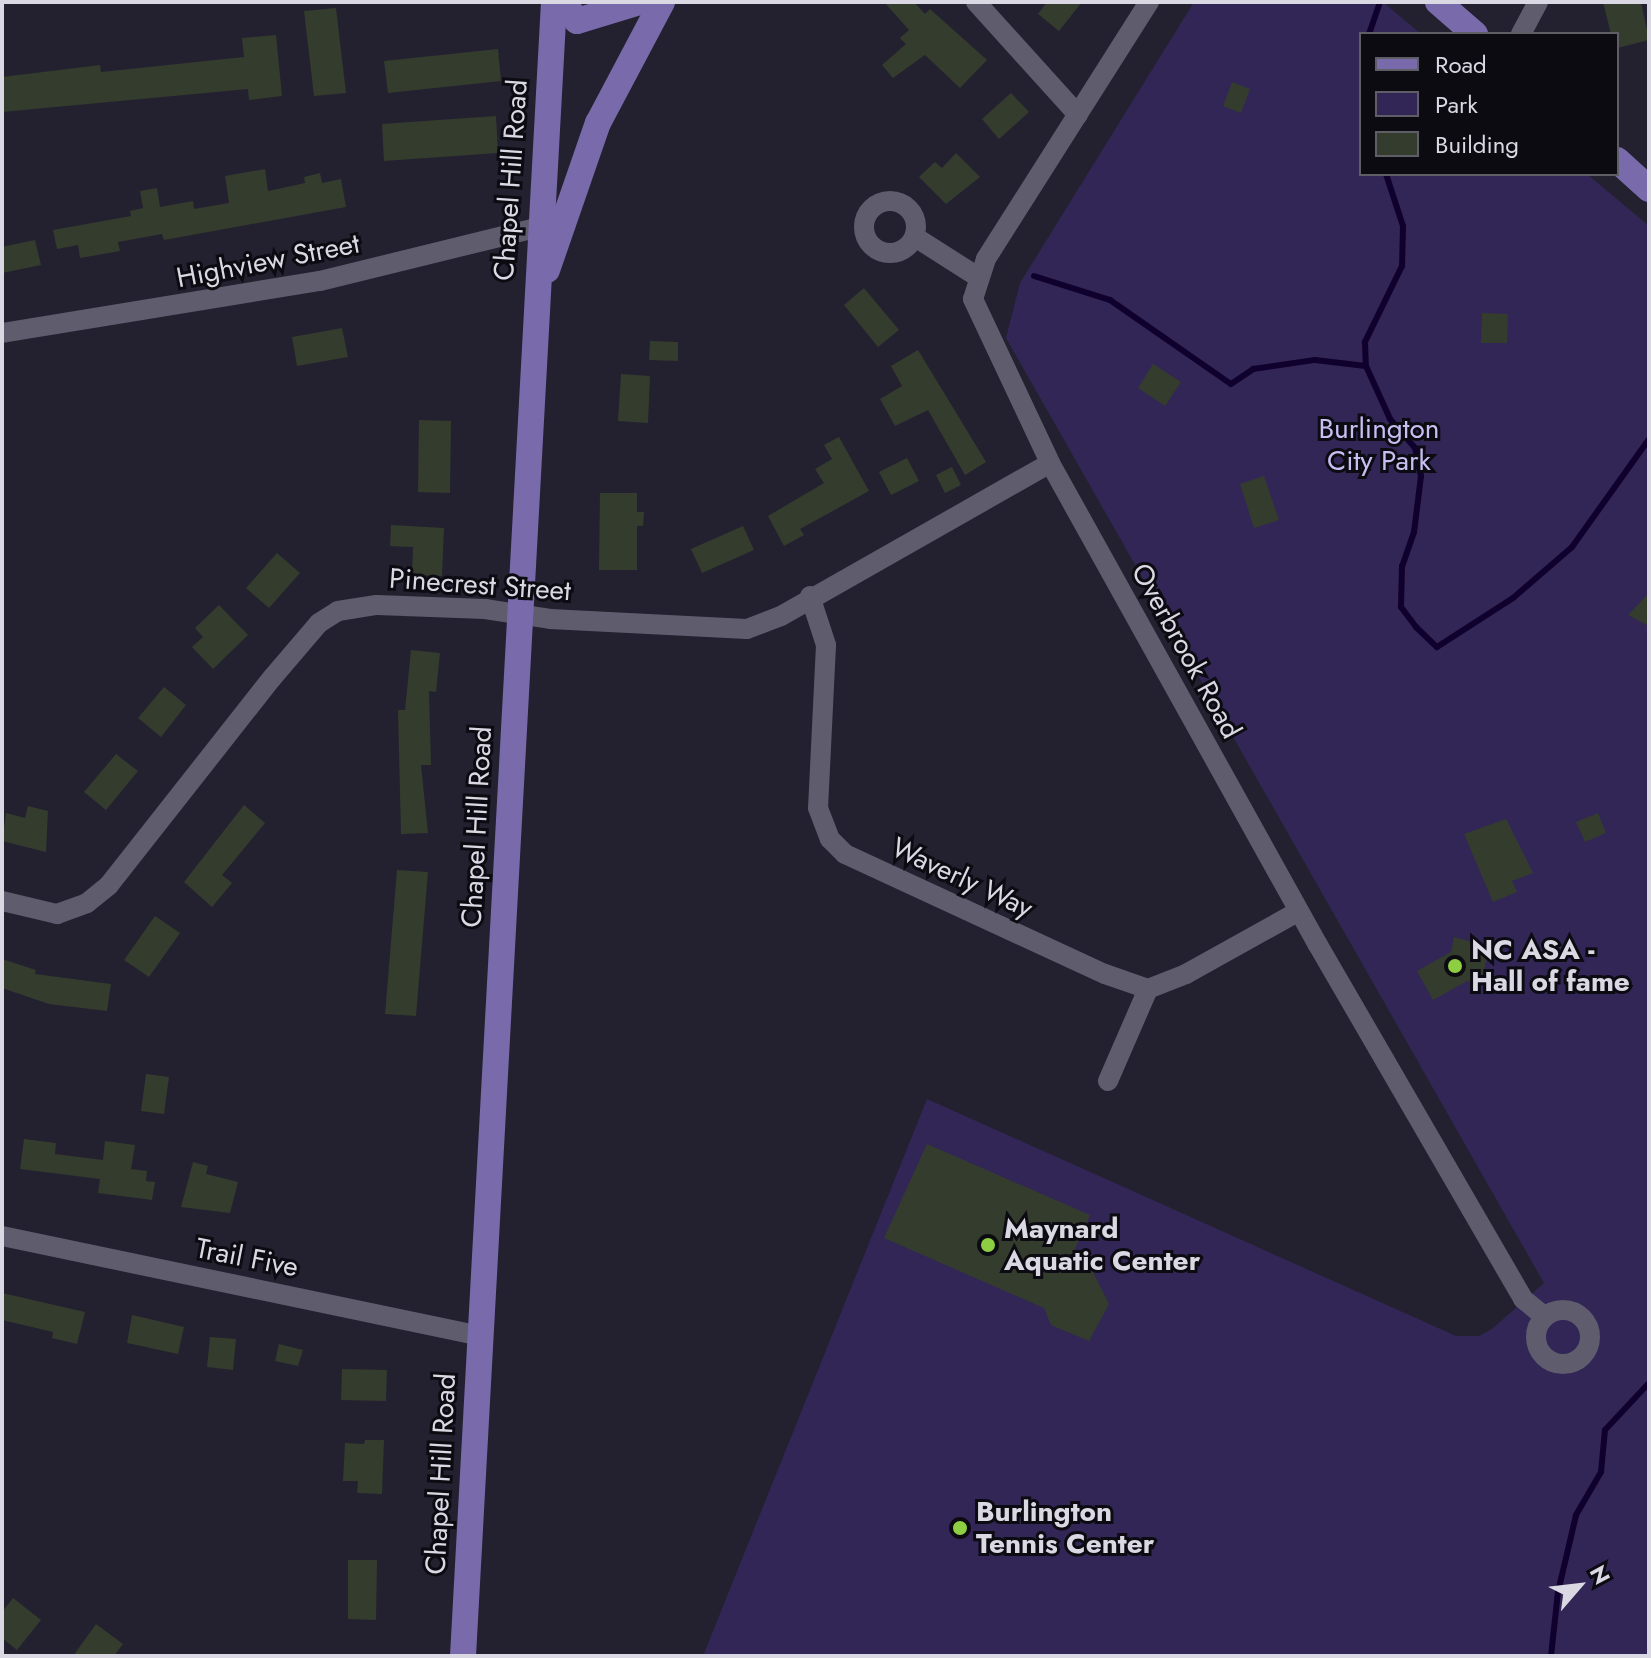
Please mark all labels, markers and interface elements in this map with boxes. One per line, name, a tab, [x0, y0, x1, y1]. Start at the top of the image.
legend	[1359, 32, 1619, 176]
text: Road	[1435, 47, 1487, 82]
street label: Chapel Hill Road	[487, 78, 535, 282]
text: Park	[1435, 87, 1478, 122]
text: Building	[1435, 127, 1519, 162]
street label: Highview Street	[174, 227, 362, 295]
park label: Burlington City Park	[1318, 412, 1440, 478]
street label: Overbrook Road	[1124, 557, 1248, 745]
street label: Pinecrest Street	[388, 562, 572, 608]
street label: Chapel Hill Road	[455, 725, 499, 929]
street label: Waverly Way	[886, 831, 1038, 925]
place label: NC ASA - Hall of fame	[1471, 933, 1630, 999]
marker: NC ASA - Hall of fame	[1446, 957, 1464, 975]
place label: Maynard Aquatic Center	[1004, 1212, 1200, 1278]
street label: Trail Five	[193, 1232, 301, 1284]
marker: Maynard Aquatic Center	[979, 1236, 997, 1254]
street label: Chapel Hill Road	[419, 1372, 463, 1576]
place label: Burlington Tennis Center	[976, 1495, 1154, 1561]
marker: Burlington Tennis Center	[951, 1519, 969, 1537]
north arrow	[1539, 1546, 1619, 1626]
text: N	[1582, 1560, 1618, 1590]

